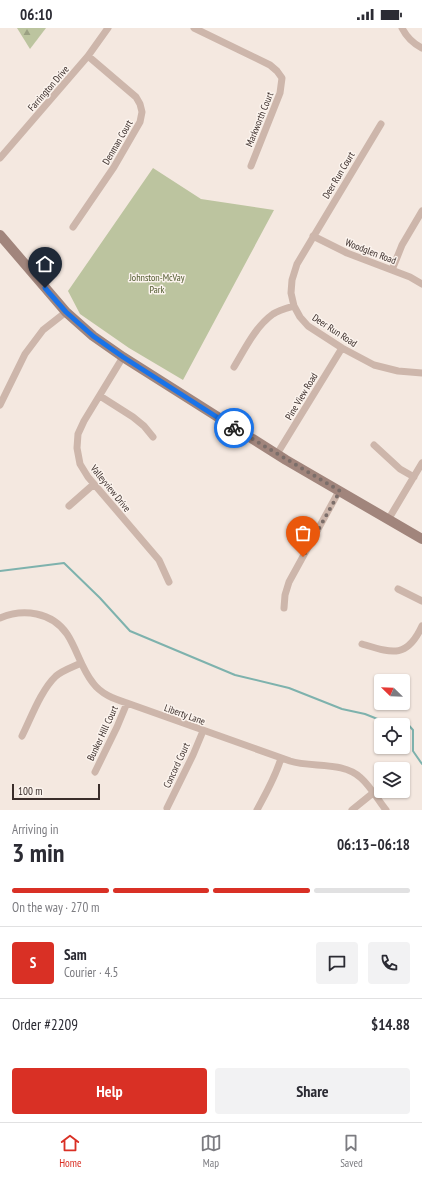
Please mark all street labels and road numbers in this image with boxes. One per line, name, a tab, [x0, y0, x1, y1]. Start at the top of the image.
street label: Farrington Drive	[25, 63, 72, 114]
street label: Markworth Court	[243, 90, 276, 149]
street label: Denman Court	[99, 117, 136, 167]
street label: Deer Run Court	[319, 149, 358, 201]
street label: Woodglen Road	[343, 236, 398, 267]
street label: Deer Run Road	[310, 311, 360, 350]
street label: Pine View Road	[282, 370, 321, 422]
street label: Valleyview Drive	[87, 461, 134, 514]
street label: Liberty Lane	[163, 701, 207, 728]
street label: Bunker Hill Court	[84, 703, 121, 763]
street label: Concord Court	[160, 740, 193, 790]

